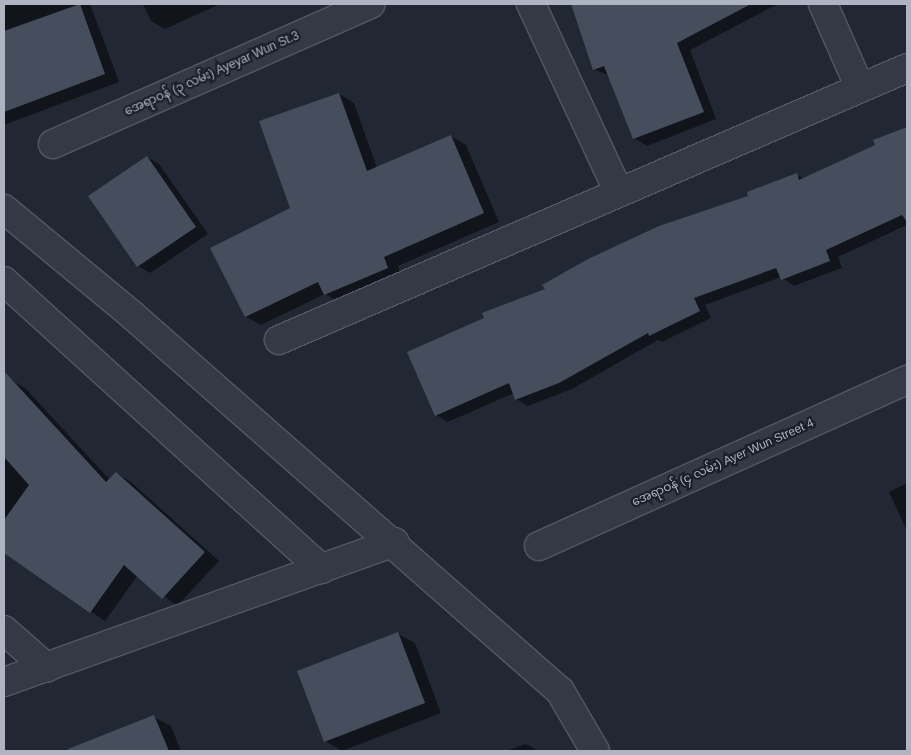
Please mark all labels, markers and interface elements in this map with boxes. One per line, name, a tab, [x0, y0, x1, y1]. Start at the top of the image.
street label: အေရာဝန် (၃ လမ်း) Ayeyar Wun St.3	[122, 29, 302, 119]
street label: အေရာဝန် (၄ လမ်း) Ayer Wun Street 4	[630, 416, 816, 510]

